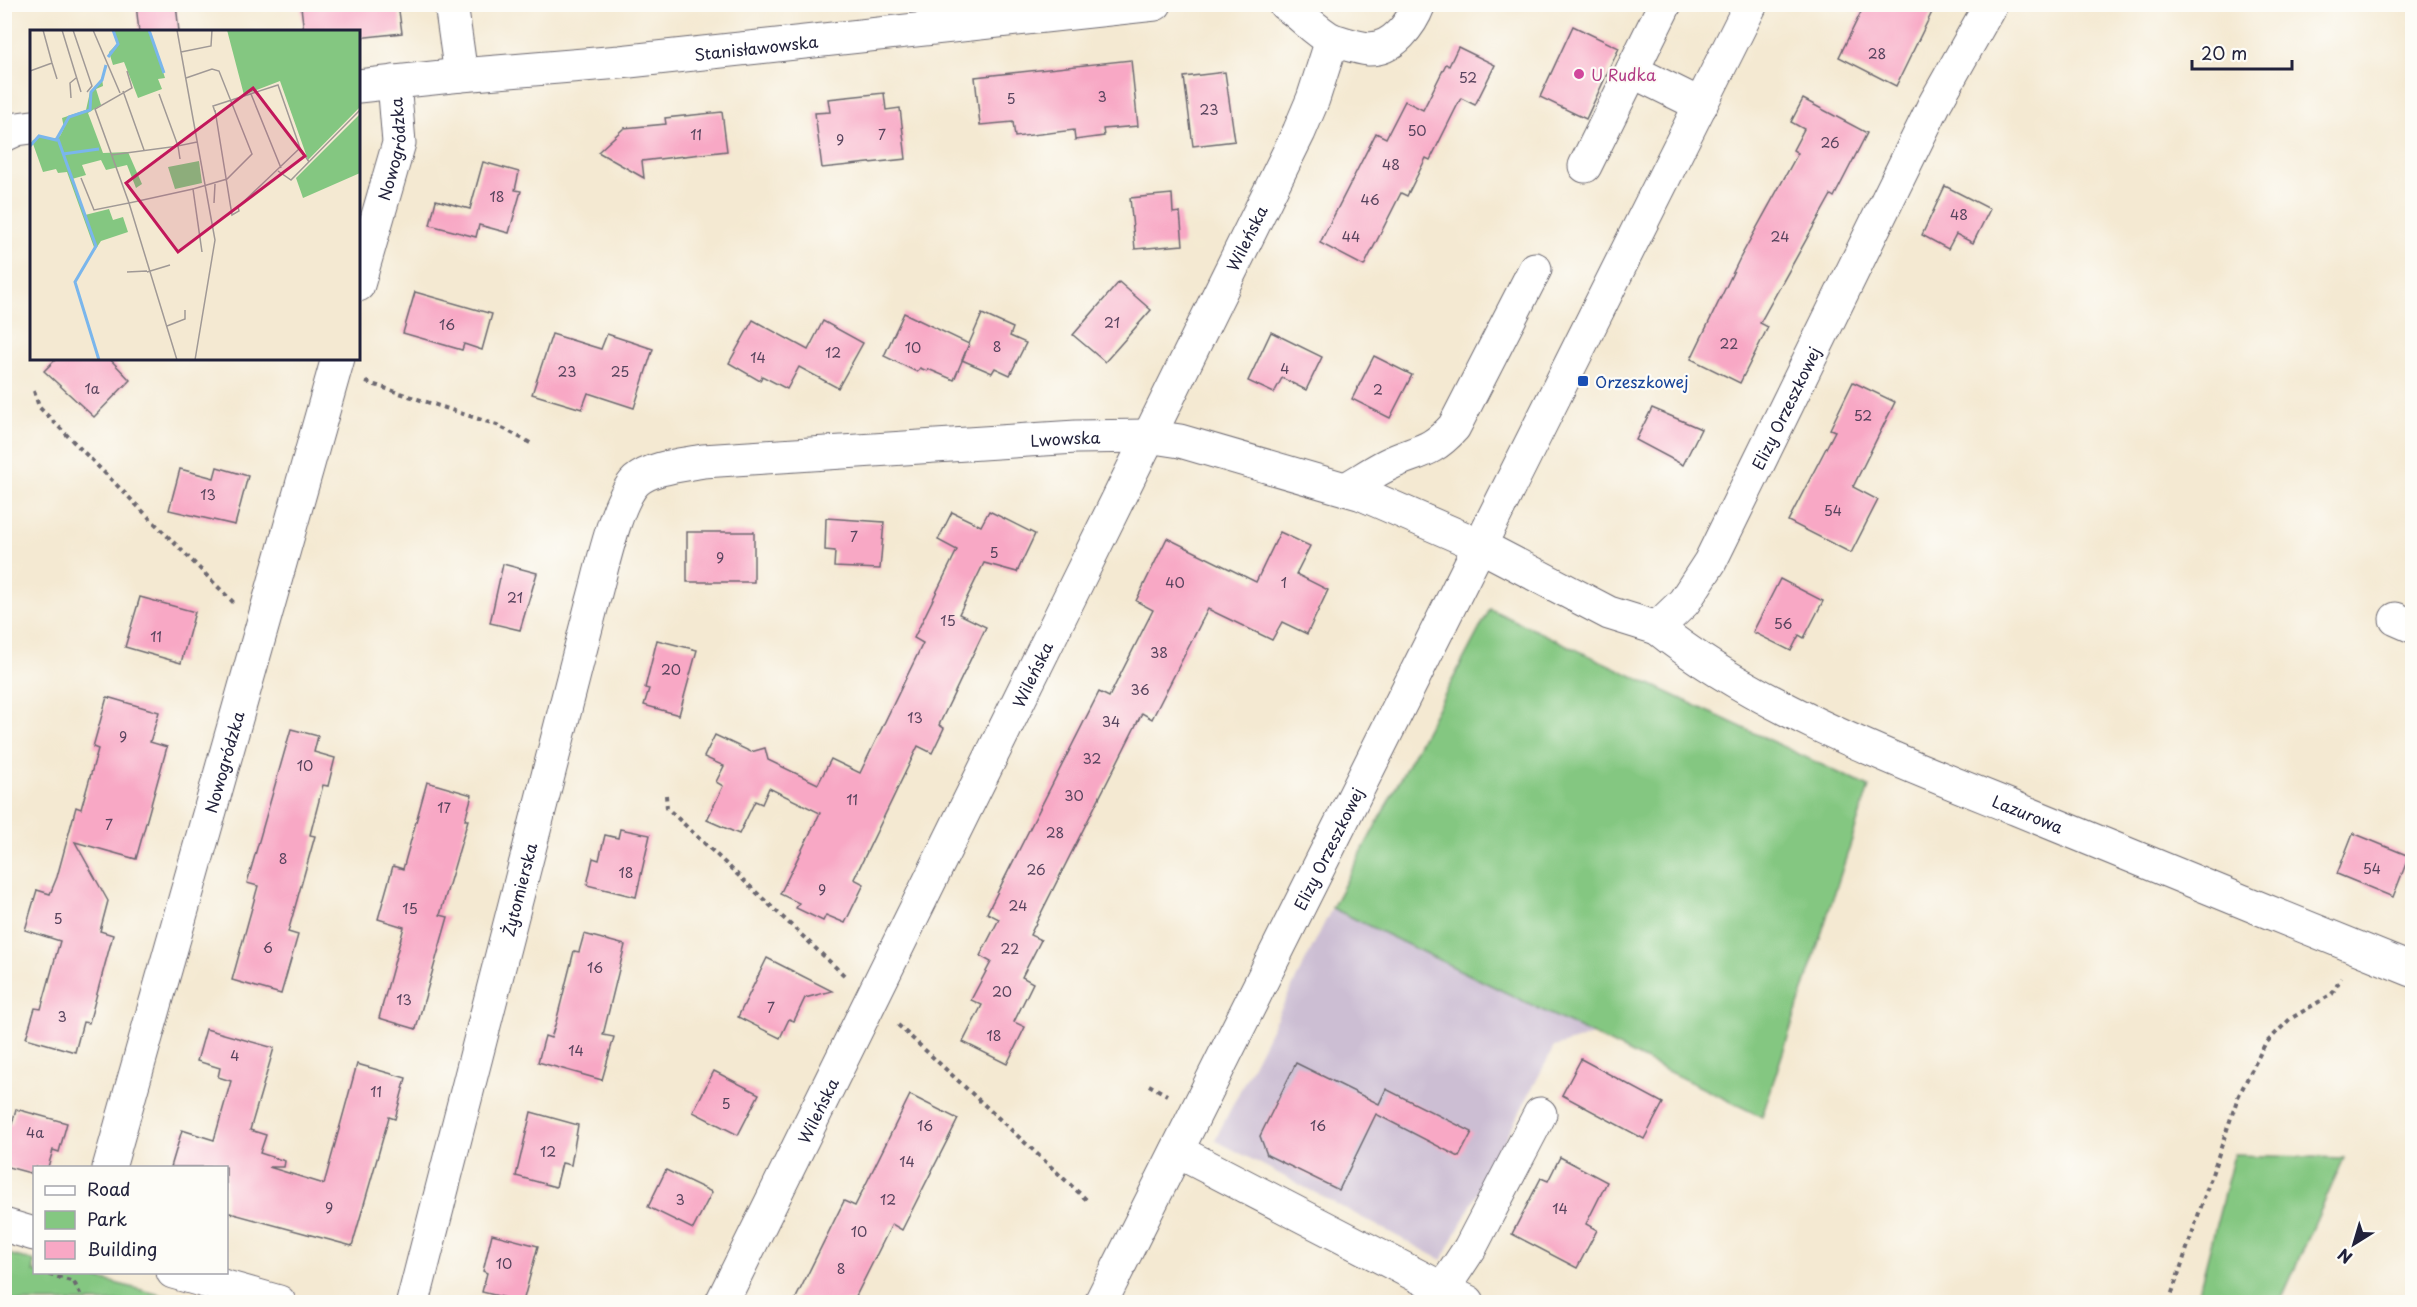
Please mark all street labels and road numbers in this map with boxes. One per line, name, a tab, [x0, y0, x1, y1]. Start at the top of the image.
street label: Stanisławowska	[693, 29, 819, 66]
street label: Nowogródzka	[371, 97, 411, 203]
street label: Wileńska	[1220, 201, 1273, 275]
street label: Elizy Orzeszkowej	[1745, 342, 1826, 473]
street label: Lwowska	[1030, 425, 1101, 452]
street label: Wileńska	[1006, 637, 1058, 711]
street label: Nowogródzka	[198, 708, 250, 816]
street label: Elizy Orzeszkowej	[1287, 783, 1369, 914]
street label: Lazurowa	[1989, 788, 2067, 839]
street label: Żytomierska	[495, 840, 542, 939]
street label: Wileńska	[791, 1074, 844, 1147]

